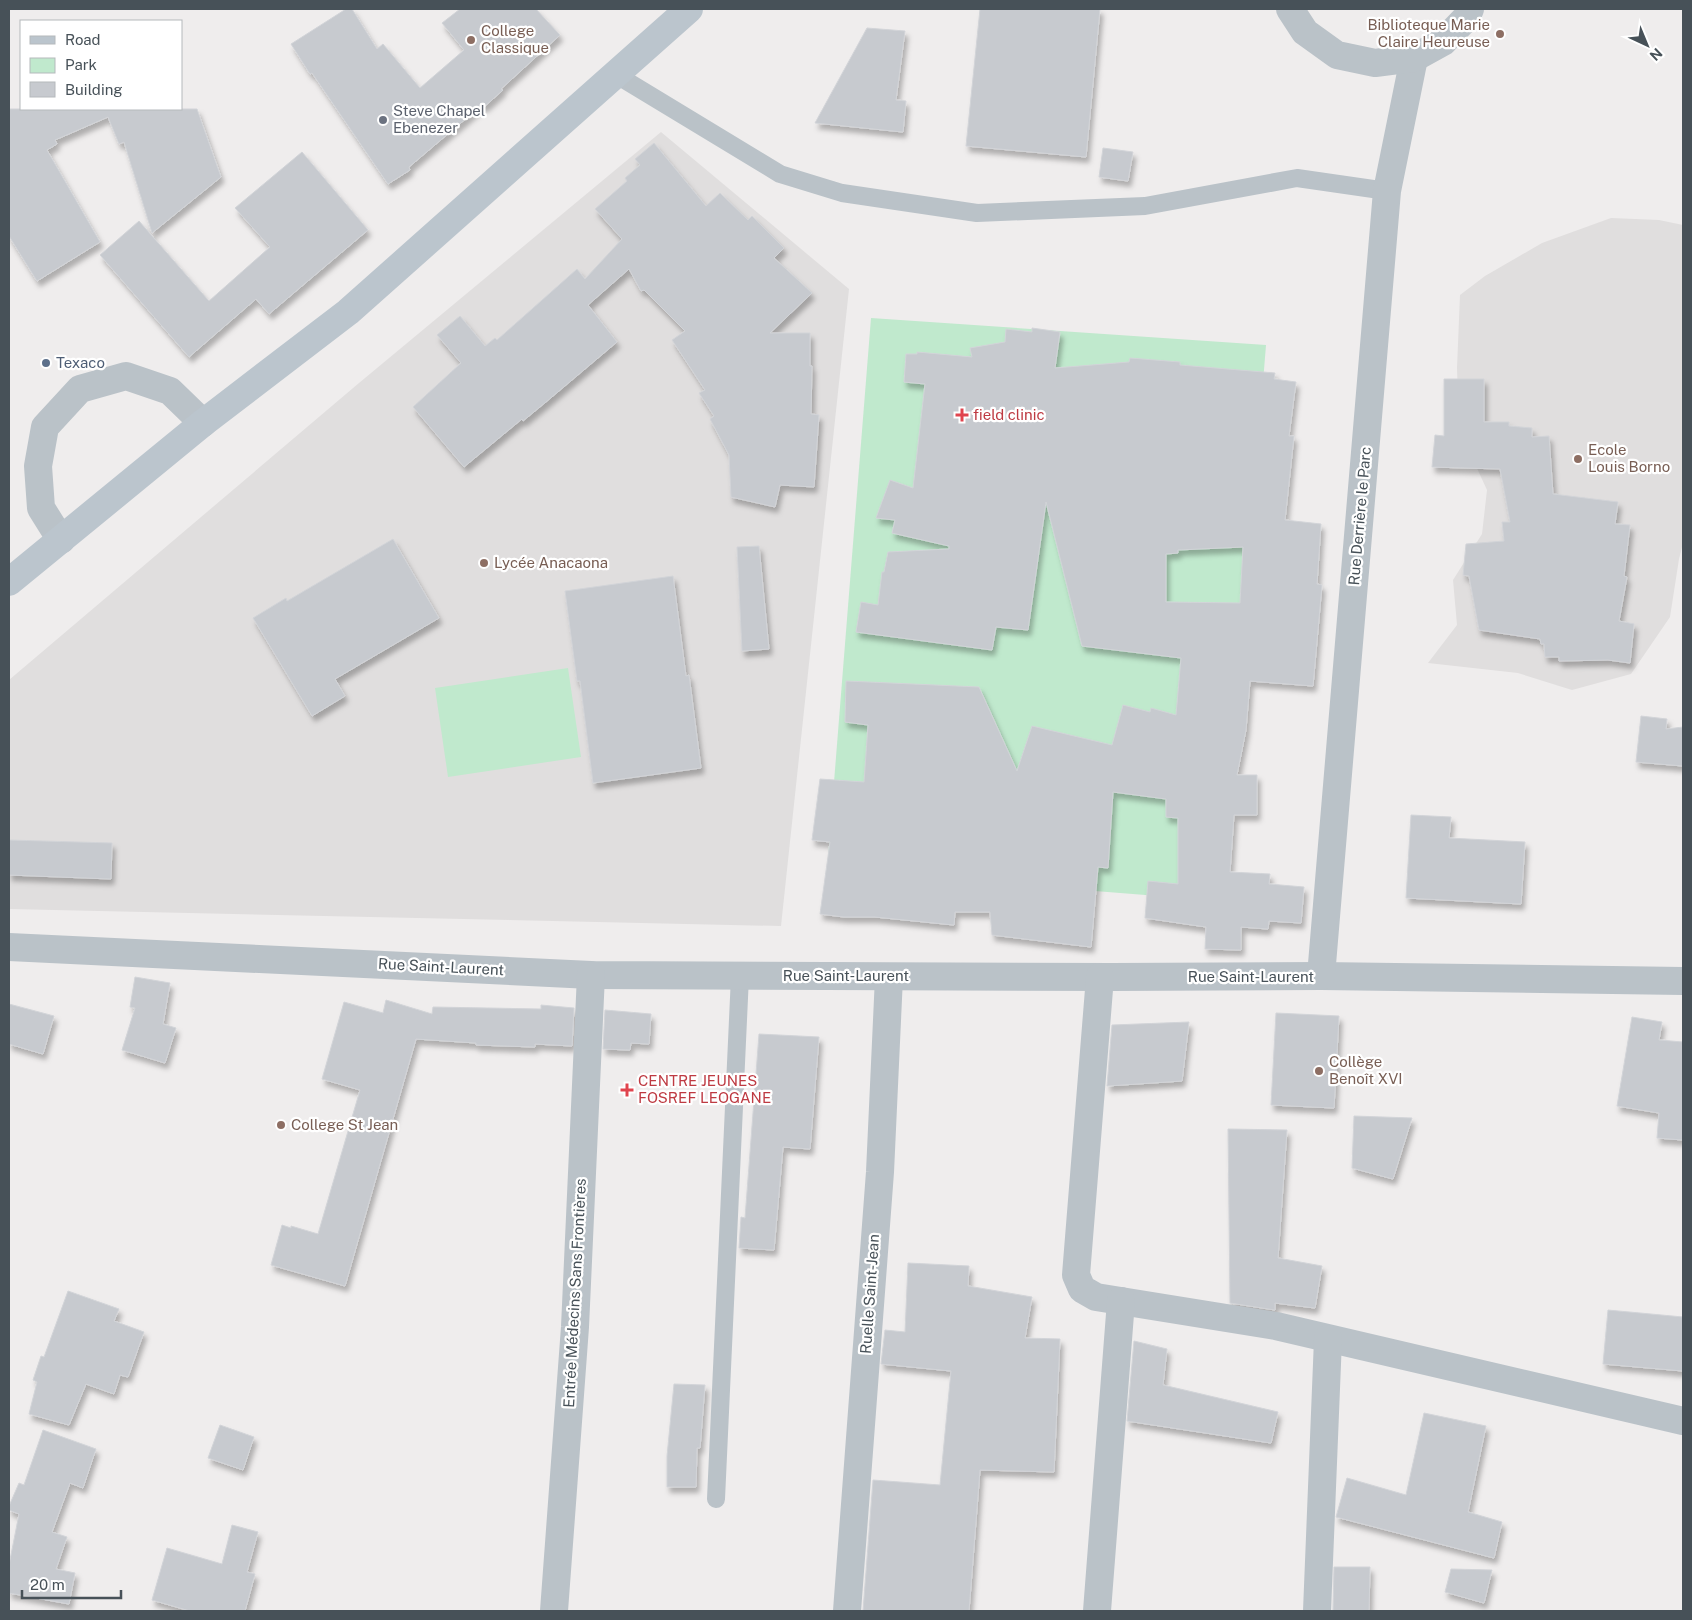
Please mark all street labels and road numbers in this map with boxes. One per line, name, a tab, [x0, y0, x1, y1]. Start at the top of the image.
street label: Rue Derrière le Parc	[1345, 446, 1374, 586]
street label: Rue Saint-Laurent	[378, 955, 505, 978]
street label: Rue Saint-Laurent	[783, 967, 909, 984]
street label: Rue Saint-Laurent	[1188, 968, 1314, 985]
street label: Entrée Médecins Sans Frontières	[560, 1178, 589, 1408]
street label: Ruelle Saint-Jean	[857, 1233, 882, 1354]

